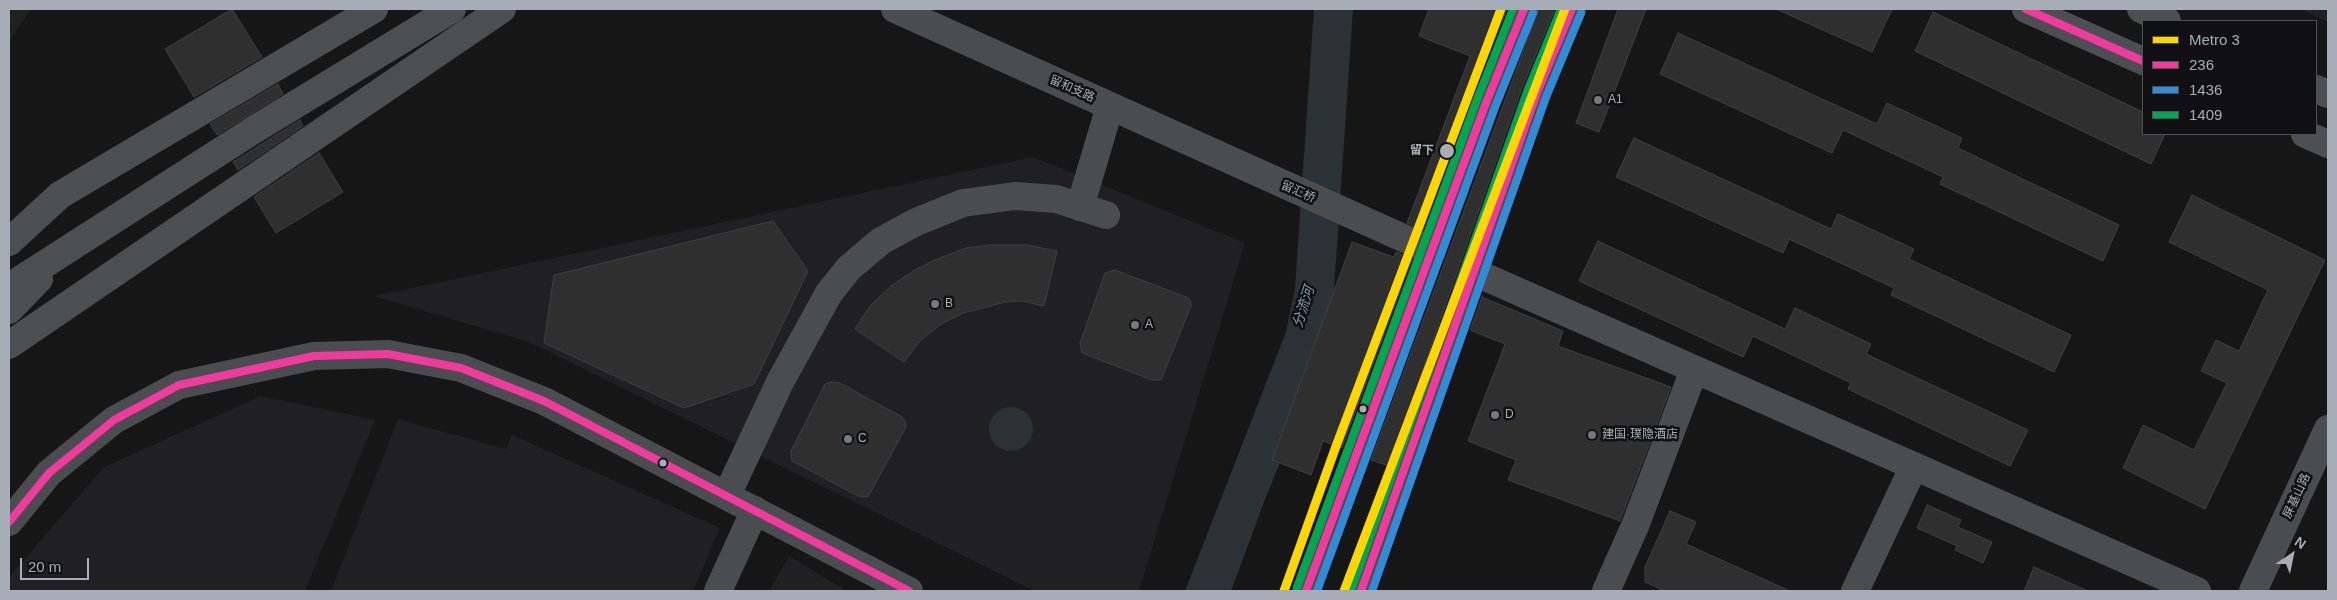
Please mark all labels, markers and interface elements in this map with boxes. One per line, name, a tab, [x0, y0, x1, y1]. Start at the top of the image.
legend	[2142, 20, 2317, 135]
text: Metro 3	[2189, 31, 2240, 48]
text: 236	[2189, 56, 2214, 73]
street label: 留和支路	[1047, 73, 1097, 105]
text: 1436	[2189, 81, 2222, 98]
place label: A1	[1608, 93, 1623, 107]
marker: A1	[1592, 94, 1604, 106]
text: 1409	[2189, 106, 2222, 123]
marker: 留下	[1438, 142, 1456, 160]
place label: 留下	[1410, 144, 1434, 158]
street label: 留汇桥	[1279, 178, 1317, 206]
water label: 分流河	[1290, 284, 1318, 330]
place label: B	[945, 297, 953, 311]
marker: B	[929, 298, 941, 310]
place label: A	[1145, 318, 1153, 332]
marker: A	[1129, 319, 1141, 331]
unlabelled marker	[1358, 404, 1368, 414]
place label: D	[1505, 408, 1514, 422]
marker: D	[1489, 409, 1501, 421]
place label: 建国·璞隐酒店	[1602, 428, 1678, 442]
marker: 建国·璞隐酒店	[1586, 429, 1598, 441]
place label: C	[858, 432, 867, 446]
marker: C	[842, 433, 854, 445]
unlabelled marker	[658, 458, 668, 468]
street label: 屏基山路	[2280, 471, 2314, 521]
north arrow	[2267, 530, 2317, 580]
text: N	[2292, 533, 2309, 552]
scale bar	[22, 548, 91, 580]
text: 20 m	[28, 558, 61, 575]

